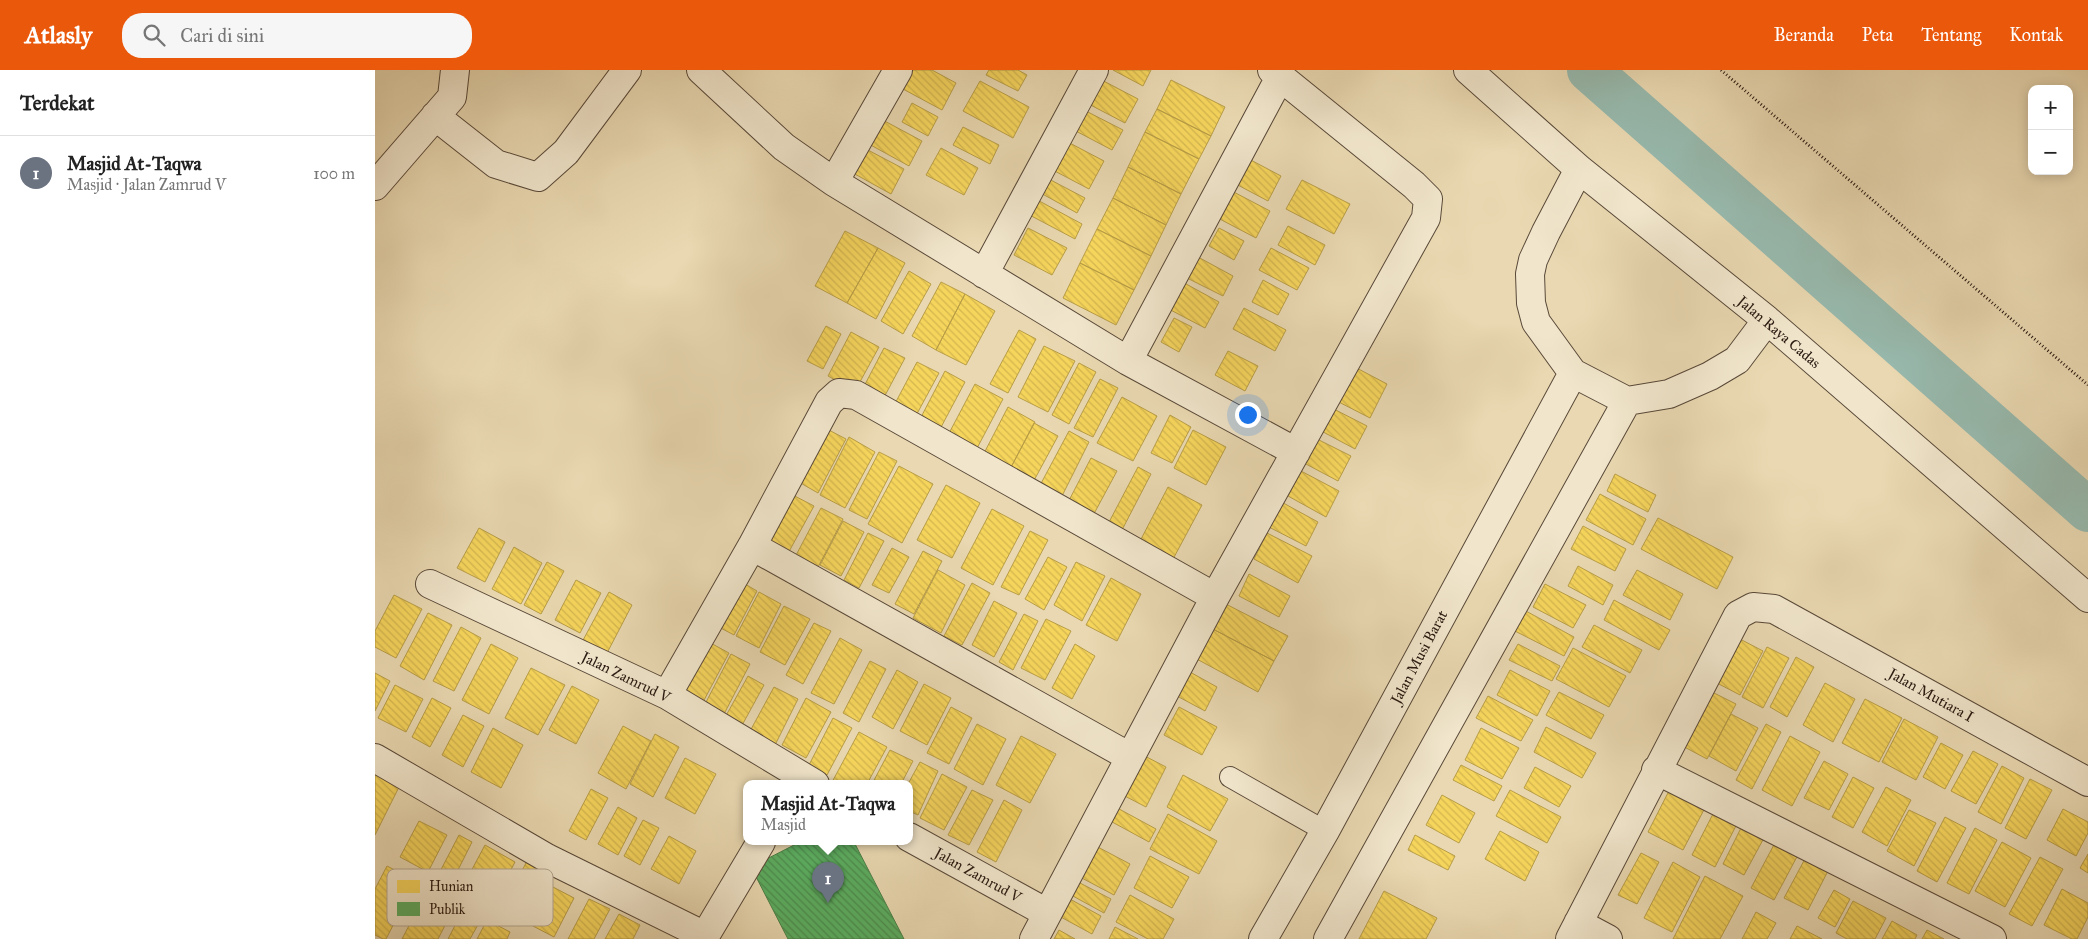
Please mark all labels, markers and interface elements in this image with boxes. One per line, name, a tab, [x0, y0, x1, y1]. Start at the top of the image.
search box	[122, 13, 472, 58]
text: Atlasly	[25, 20, 92, 50]
icon: search	[140, 21, 168, 49]
text: Cari di sini	[180, 24, 264, 47]
text: Beranda	[1774, 24, 1834, 46]
text: Peta	[1862, 24, 1893, 46]
text: Tentang	[1921, 24, 1981, 46]
text: Kontak	[2009, 24, 2063, 46]
map controls	[2028, 85, 2073, 175]
button: +	[2028, 85, 2073, 130]
text: Terdekat	[20, 90, 94, 116]
button: −	[2028, 130, 2073, 175]
text: Masjid At-Taqwa	[67, 152, 202, 175]
text: 1	[33, 164, 39, 183]
text: 100 m	[313, 164, 355, 183]
text: Masjid · Jalan Zamrud V	[67, 175, 226, 194]
street label: Jalan Raya Cadas	[1732, 291, 1824, 373]
your location	[1235, 402, 1261, 428]
street label: Jalan Musi Barat	[1386, 607, 1452, 709]
street label: Jalan Zamrud V	[576, 647, 674, 707]
street label: Jalan Mutiara I	[1883, 663, 1977, 727]
popup	[743, 780, 913, 845]
text: Masjid At-Taqwa	[761, 792, 895, 815]
text: Masjid	[761, 815, 806, 834]
street label: Jalan Zamrud V	[929, 843, 1025, 908]
pin: 1	[812, 862, 844, 903]
legend	[387, 869, 553, 926]
text: Hunian	[429, 878, 474, 895]
text: Publik	[429, 901, 466, 918]

